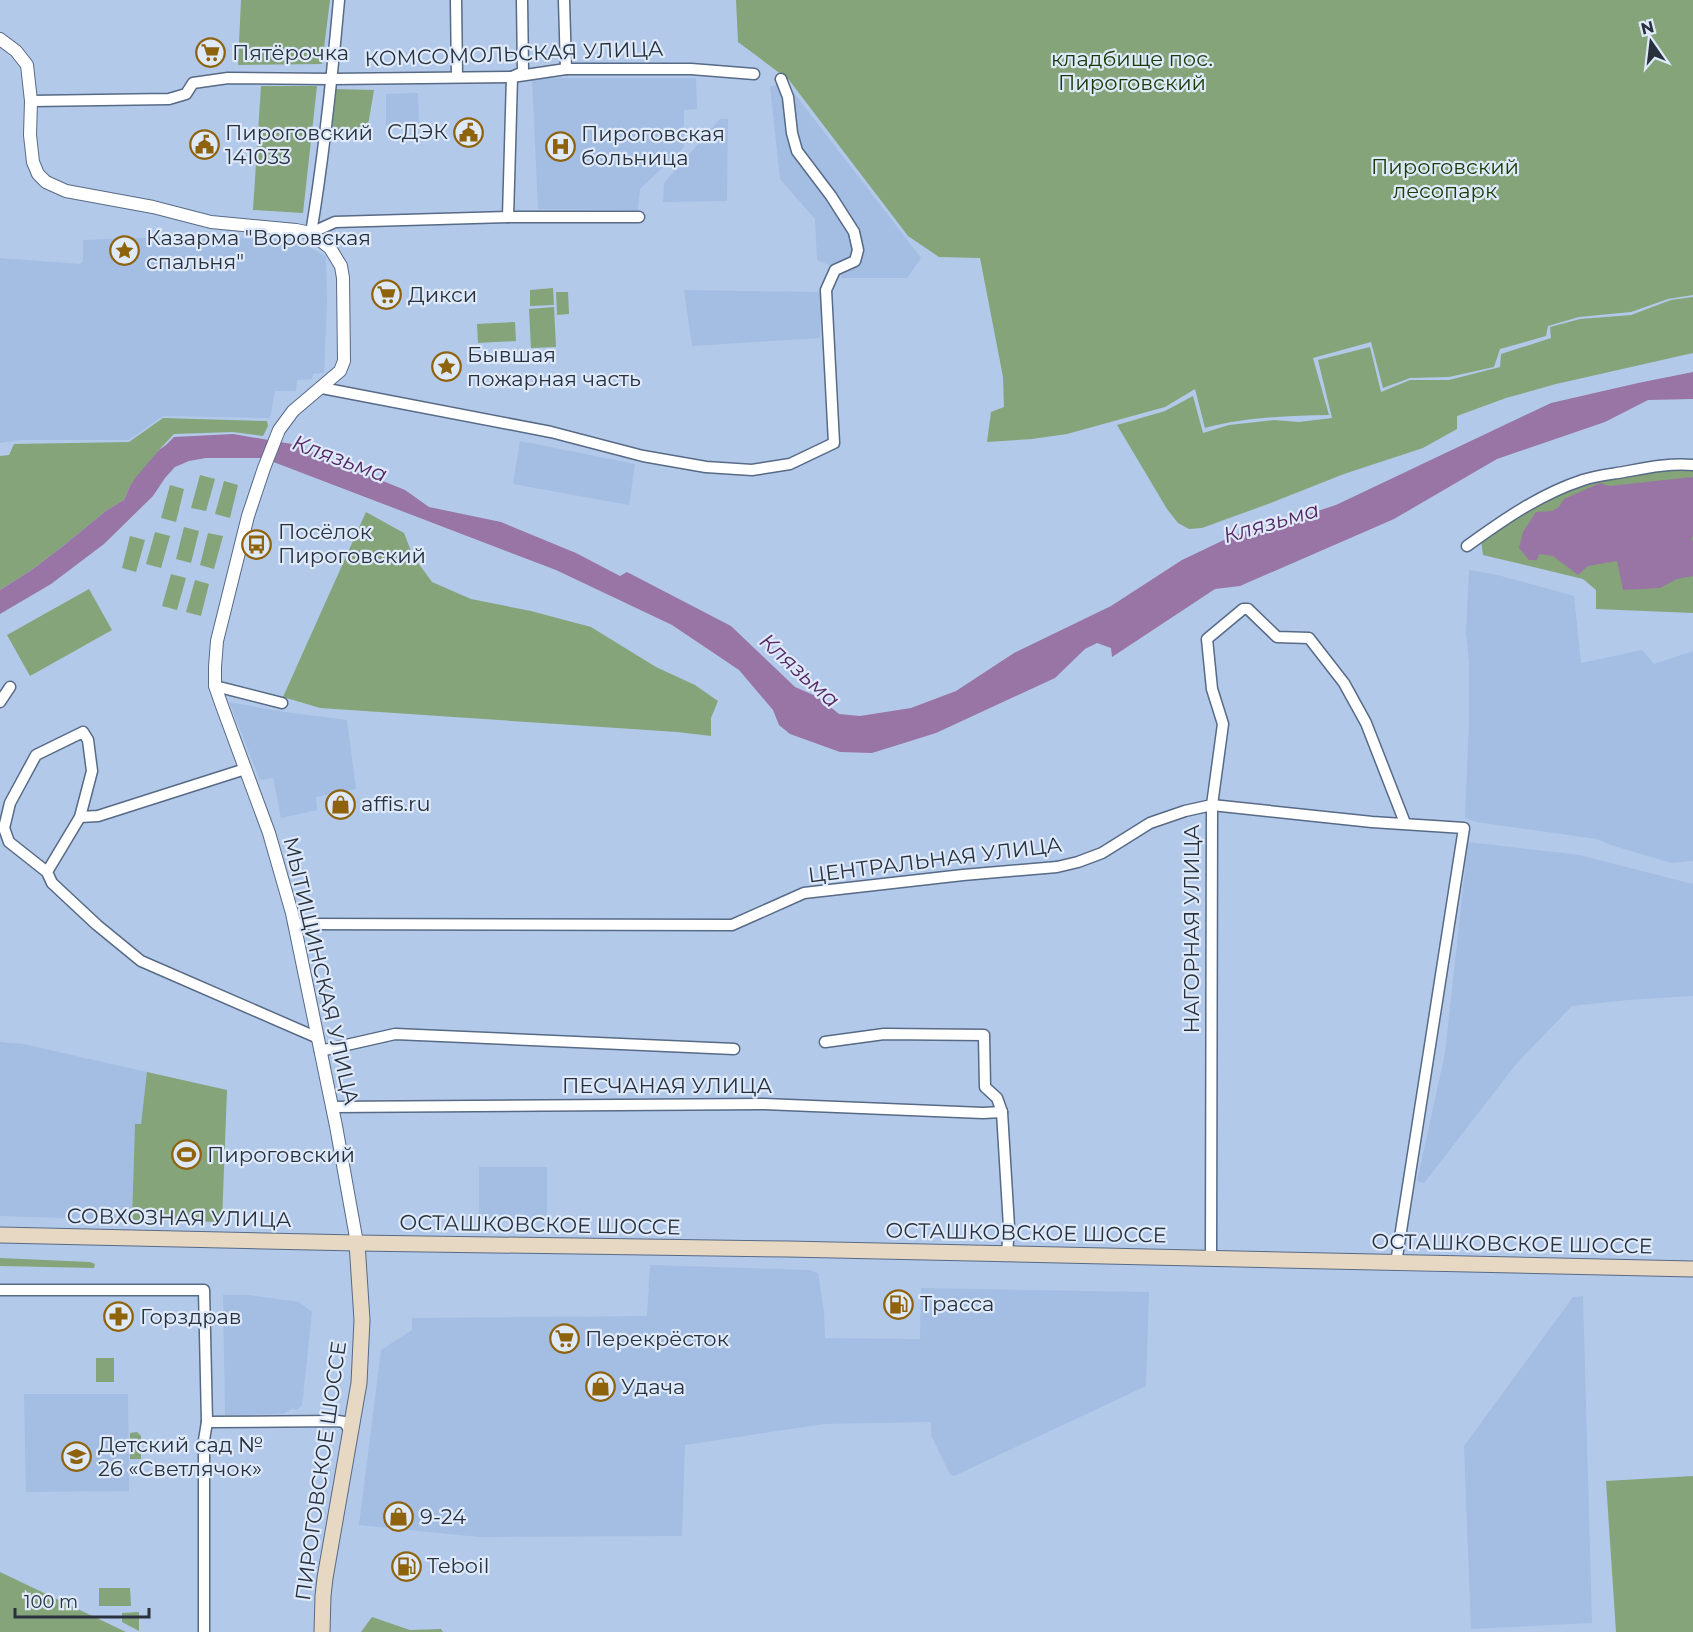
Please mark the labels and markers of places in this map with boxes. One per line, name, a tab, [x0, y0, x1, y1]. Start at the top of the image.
supermarket icon: Пятёрочка	[195, 37, 227, 69]
place label: Пятёрочка	[232, 40, 349, 65]
public building icon: СДЭК	[453, 116, 485, 148]
place label: СДЭК	[387, 119, 448, 144]
place label: Пироговский 141033	[225, 120, 373, 169]
place label: Пироговская больница	[581, 121, 725, 170]
public building icon: Пироговский 141033	[188, 129, 220, 161]
hospital icon: Пироговская больница	[544, 130, 576, 162]
place label: Казарма "Воровская спальня"	[146, 225, 371, 274]
place icon: Казарма "Воровская спальня"	[109, 234, 141, 266]
supermarket icon: Дикси	[371, 279, 403, 311]
place label: Дикси	[408, 282, 477, 307]
place label: Бывшая пожарная часть	[467, 342, 641, 391]
place icon: Бывшая пожарная часть	[430, 351, 462, 383]
place label: Посёлок Пироговский	[278, 519, 426, 568]
bus stop icon: Посёлок Пироговский	[241, 528, 273, 560]
shop icon: affis.ru	[324, 788, 356, 820]
place label: affis.ru	[361, 791, 431, 816]
sports icon: Пироговский	[170, 1139, 202, 1171]
place label: Пироговский	[207, 1142, 355, 1167]
fuel station icon: Трасса	[883, 1288, 915, 1320]
place label: Трасса	[920, 1291, 994, 1316]
pharmacy icon: Горздрав	[103, 1301, 135, 1333]
place label: Горздрав	[140, 1304, 241, 1329]
supermarket icon: Перекрёсток	[548, 1323, 580, 1355]
place label: Перекрёсток	[585, 1326, 729, 1351]
shop icon: Удача	[584, 1371, 616, 1403]
place label: Удача	[621, 1374, 685, 1399]
place label: Детский сад № 26 «Светлячок»	[98, 1432, 263, 1481]
school or university icon: Детский сад № 26 «Светлячок»	[61, 1441, 93, 1473]
shop icon: 9-24	[383, 1501, 415, 1533]
place label: 9-24	[420, 1504, 466, 1529]
fuel station icon: Teboil	[390, 1550, 422, 1582]
place label: Teboil	[427, 1553, 489, 1578]

